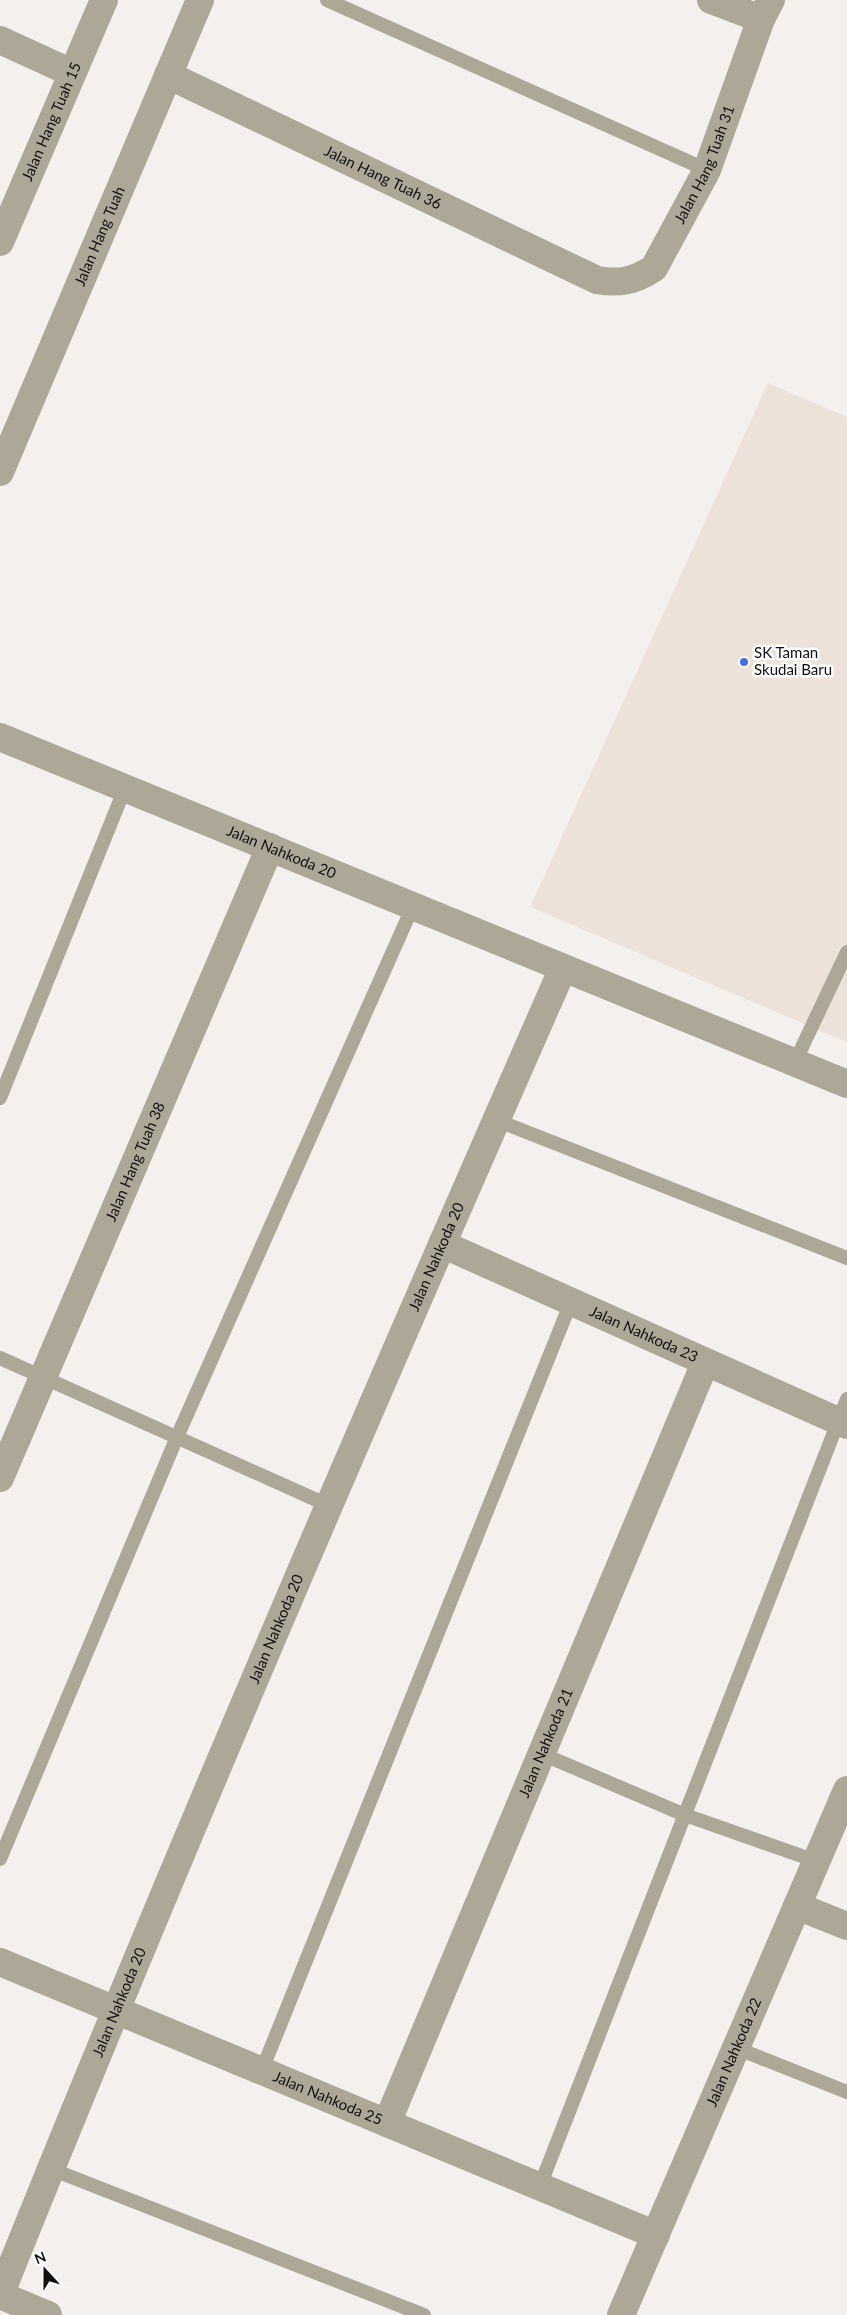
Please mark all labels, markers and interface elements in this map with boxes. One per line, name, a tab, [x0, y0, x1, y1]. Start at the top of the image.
street label: Jalan Hang Tuah 15	[17, 59, 84, 184]
street label: Jalan Hang Tuah 31	[670, 103, 737, 226]
street label: Jalan Hang Tuah 36	[322, 141, 445, 213]
street label: Jalan Hang Tuah	[70, 183, 128, 288]
place label: SK Taman Skudai Baru	[754, 643, 832, 678]
marker: SK Taman Skudai Baru	[738, 656, 750, 668]
street label: Jalan Nahkoda 20	[224, 821, 339, 882]
street label: Jalan Hang Tuah 38	[101, 1099, 168, 1224]
street label: Jalan Nahkoda 20	[404, 1199, 467, 1314]
street label: Jalan Nahkoda 23	[587, 1301, 701, 1365]
street label: Jalan Nahkoda 20	[244, 1571, 307, 1686]
street label: Jalan Nahkoda 21	[514, 1685, 576, 1800]
street label: Jalan Nahkoda 20	[88, 1944, 149, 2059]
street label: Jalan Nahkoda 22	[702, 1995, 764, 2109]
street label: Jalan Nahkoda 25	[271, 2067, 385, 2128]
north arrow	[20, 2245, 70, 2295]
text: N	[32, 2248, 48, 2267]

